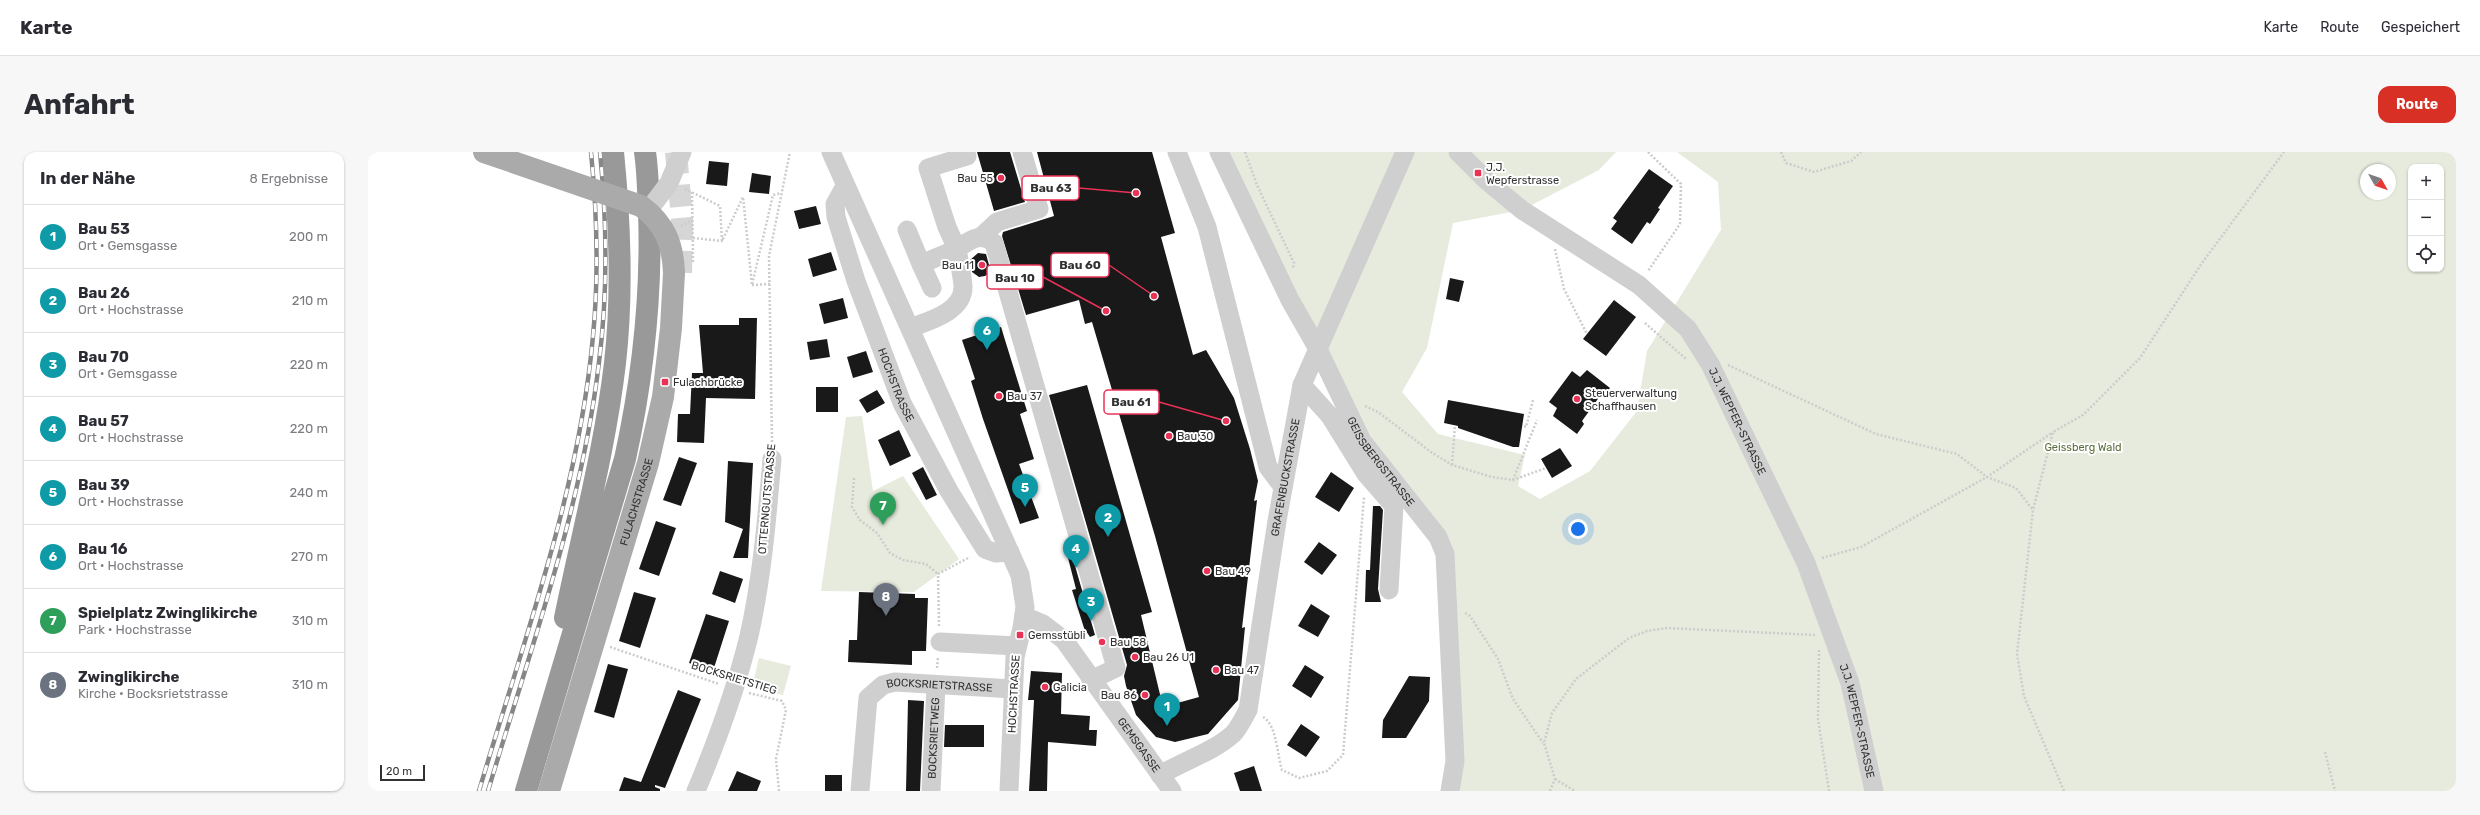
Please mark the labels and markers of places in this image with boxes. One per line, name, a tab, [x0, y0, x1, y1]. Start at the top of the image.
place label: J.J. Wepferstrasse	[1486, 161, 1559, 187]
marker: J.J. Wepferstrasse	[1473, 168, 1483, 178]
place label: Bau 55	[957, 172, 993, 185]
marker: Bau 55	[996, 173, 1006, 183]
callout: Bau 63	[1022, 176, 1079, 200]
callout: Bau 60	[1051, 253, 1109, 277]
place label: Bau 11	[942, 259, 974, 272]
marker: Bau 11	[977, 260, 987, 270]
callout: Bau 10	[987, 265, 1043, 289]
pin: 6	[974, 317, 1000, 350]
place label: Fulachbrücke	[673, 376, 742, 389]
marker: Fulachbrücke	[660, 377, 670, 387]
place label: Steuerverwaltung Schaffhausen	[1585, 387, 1677, 413]
place label: Bau 37	[1007, 390, 1042, 403]
callout: Bau 61	[1104, 390, 1159, 414]
marker: Bau 37	[994, 391, 1004, 401]
marker: Steuerverwaltung Schaffhausen	[1572, 394, 1582, 404]
place label: Bau 30	[1177, 430, 1213, 443]
marker: Bau 30	[1164, 431, 1174, 441]
pin: 5	[1012, 474, 1038, 507]
pin: 7	[870, 492, 896, 525]
pin: 2	[1095, 504, 1121, 537]
pin: 4	[1063, 535, 1089, 568]
place label: Bau 49	[1215, 565, 1251, 578]
marker: Bau 49	[1202, 566, 1212, 576]
pin: 8	[873, 583, 899, 616]
pin: 3	[1078, 588, 1104, 621]
place label: Gemsstübli	[1028, 629, 1085, 642]
marker: Gemsstübli	[1015, 630, 1025, 640]
place label: Bau 58	[1110, 636, 1146, 649]
marker: Bau 58	[1097, 637, 1107, 647]
place label: Bau 26 U1	[1143, 651, 1194, 664]
marker: Bau 26 U1	[1130, 652, 1140, 662]
place label: Bau 47	[1224, 664, 1259, 677]
marker: Bau 47	[1211, 665, 1221, 675]
place label: Galicia	[1053, 681, 1087, 694]
marker: Galicia	[1040, 682, 1050, 692]
place label: Bau 86	[1101, 689, 1137, 702]
marker: Bau 86	[1140, 690, 1150, 700]
pin: 1	[1154, 693, 1180, 726]

